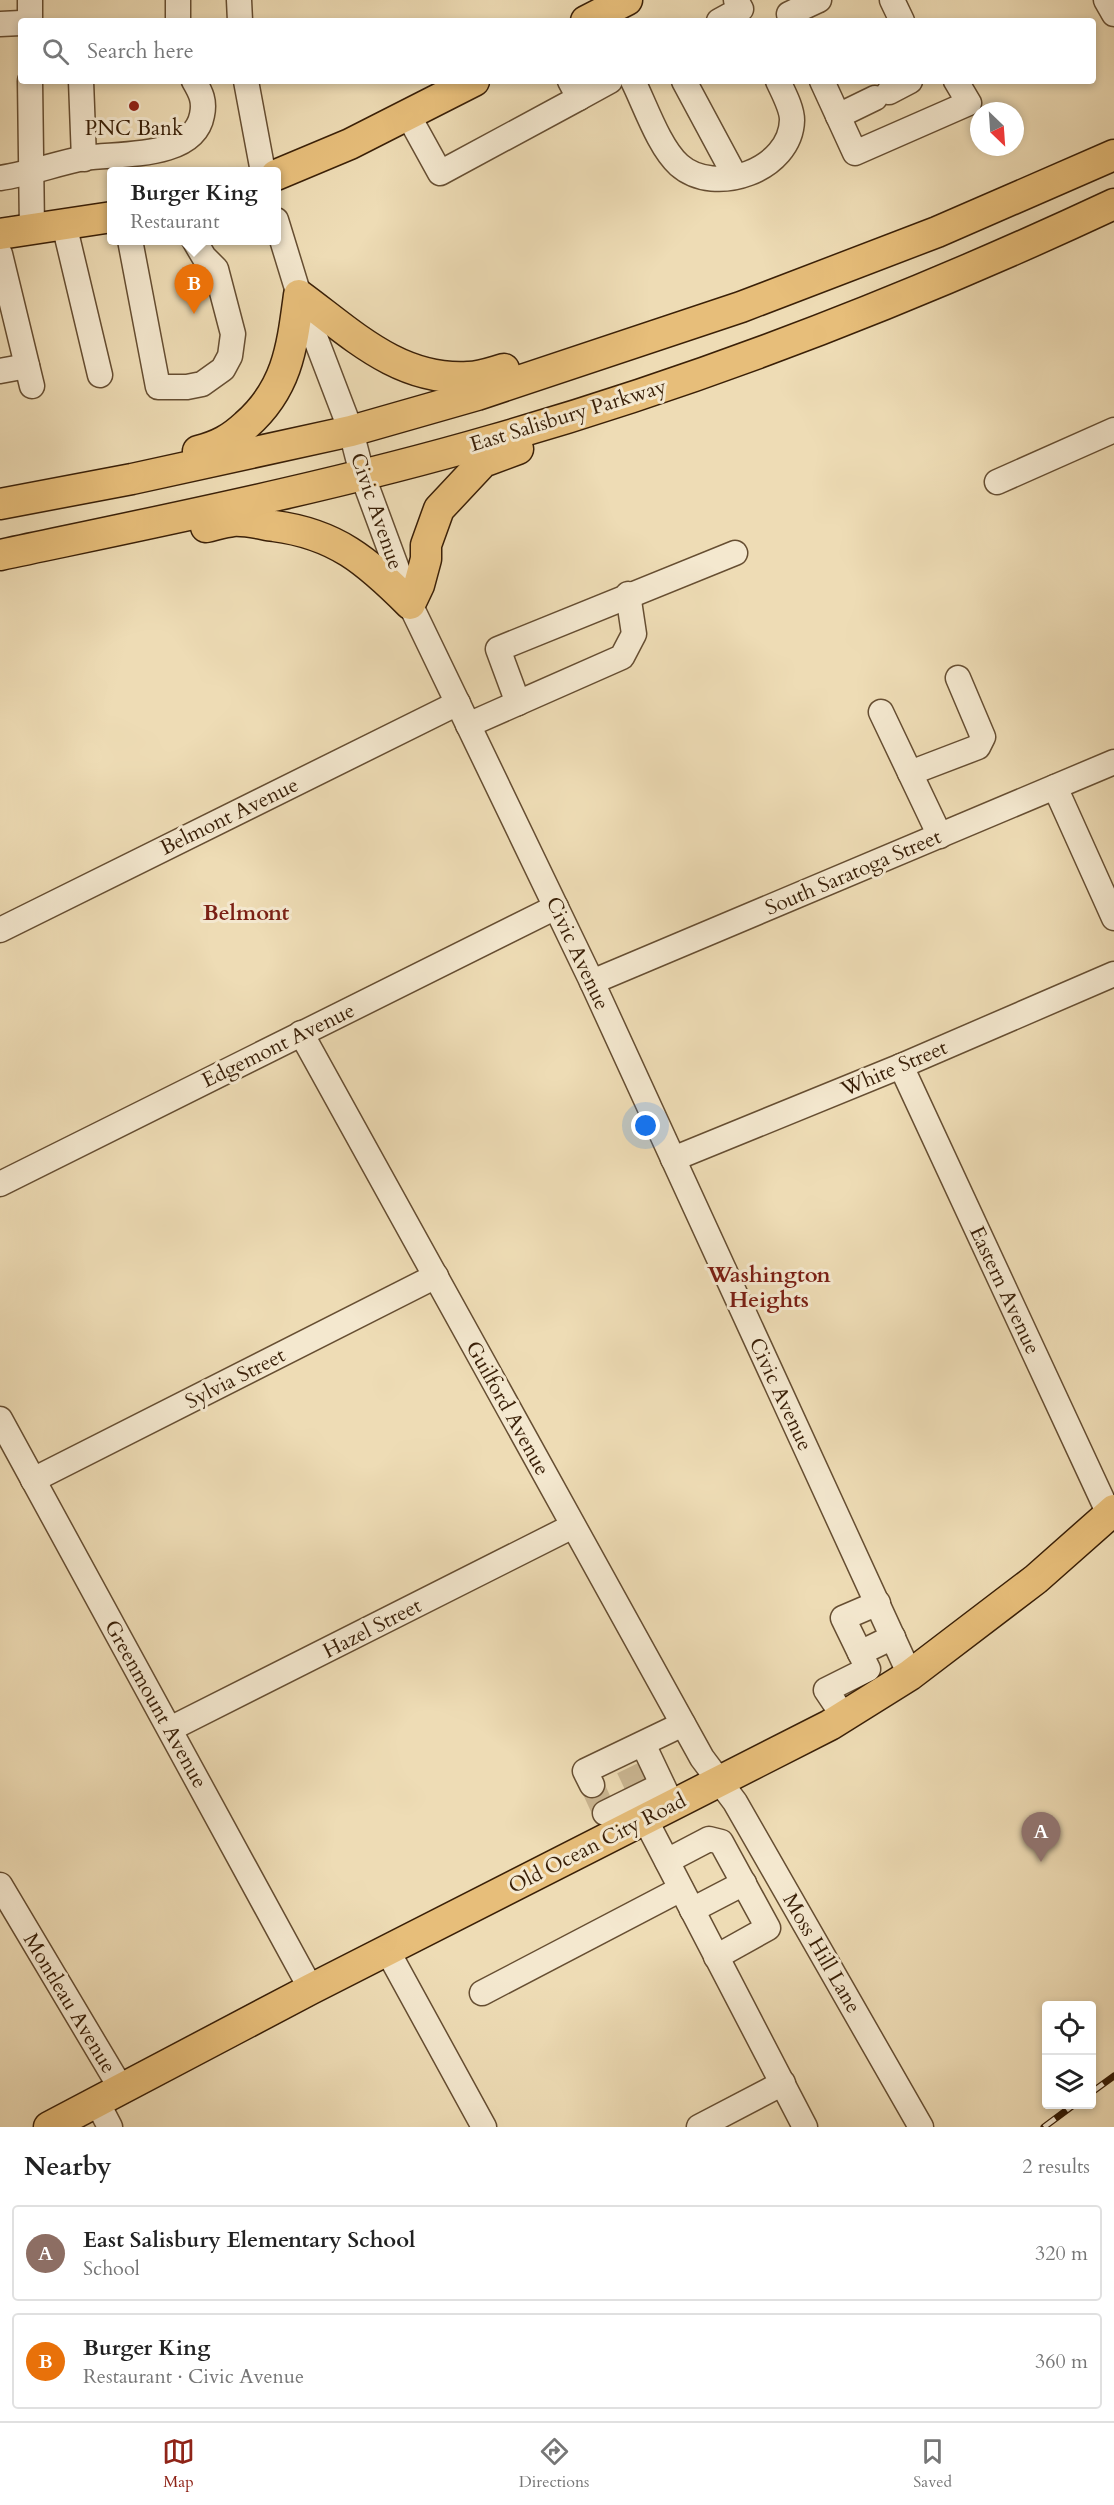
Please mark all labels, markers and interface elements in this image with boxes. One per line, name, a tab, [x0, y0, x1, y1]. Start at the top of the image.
search box	[18, 18, 1096, 84]
icon: search	[39, 35, 72, 68]
text: Search here	[87, 36, 194, 66]
marker: PNC Bank	[127, 99, 141, 113]
north arrow	[970, 102, 1024, 156]
place label: PNC Bank	[85, 114, 184, 143]
popup	[107, 167, 281, 245]
text: Burger King	[130, 178, 258, 208]
text: Restaurant	[130, 208, 220, 235]
pin: B	[174, 264, 214, 314]
street label: East Salisbury Parkway	[466, 372, 670, 459]
street label: Civic Avenue	[343, 449, 410, 573]
street label: Belmont Avenue	[155, 770, 303, 862]
street label: South Saratoga Street	[761, 822, 946, 923]
street label: Civic Avenue	[539, 892, 616, 1015]
district label: Belmont	[203, 898, 289, 928]
street label: Edgemont Avenue	[197, 996, 360, 1095]
street label: White Street	[836, 1033, 952, 1104]
your location	[631, 1111, 660, 1140]
street label: Eastern Avenue	[962, 1221, 1047, 1359]
district label: Washington Heights	[706, 1260, 831, 1315]
street label: Civic Avenue	[742, 1333, 819, 1456]
street label: Guilford Avenue	[459, 1336, 557, 1481]
street label: Sylvia Street	[180, 1341, 291, 1416]
street label: Hazel Street	[318, 1591, 427, 1666]
street label: Greenmount Avenue	[97, 1615, 214, 1794]
street label: Old Ocean City Road	[503, 1786, 691, 1901]
pin: A	[1022, 1812, 1060, 1862]
street label: Moss Hill Lane	[776, 1888, 868, 2018]
street label: Montleau Avenue	[16, 1928, 123, 2079]
map controls	[1042, 2001, 1096, 2109]
button: locate	[1042, 2001, 1096, 2055]
button: layers	[1042, 2055, 1096, 2109]
text: Nearby	[24, 2149, 112, 2184]
text: 2 results	[1022, 2153, 1090, 2180]
text: East Salisbury Elementary School	[83, 2225, 416, 2255]
text: A	[38, 2240, 53, 2267]
text: 320 m	[1035, 2240, 1088, 2267]
text: School	[83, 2255, 140, 2282]
text: Burger King	[83, 2333, 210, 2363]
text: B	[38, 2348, 53, 2375]
text: 360 m	[1035, 2348, 1088, 2375]
text: Restaurant · Civic Avenue	[83, 2363, 304, 2390]
tab: Map	[162, 2435, 195, 2493]
tab: Directions	[519, 2435, 589, 2493]
tab: Saved	[913, 2435, 952, 2493]

